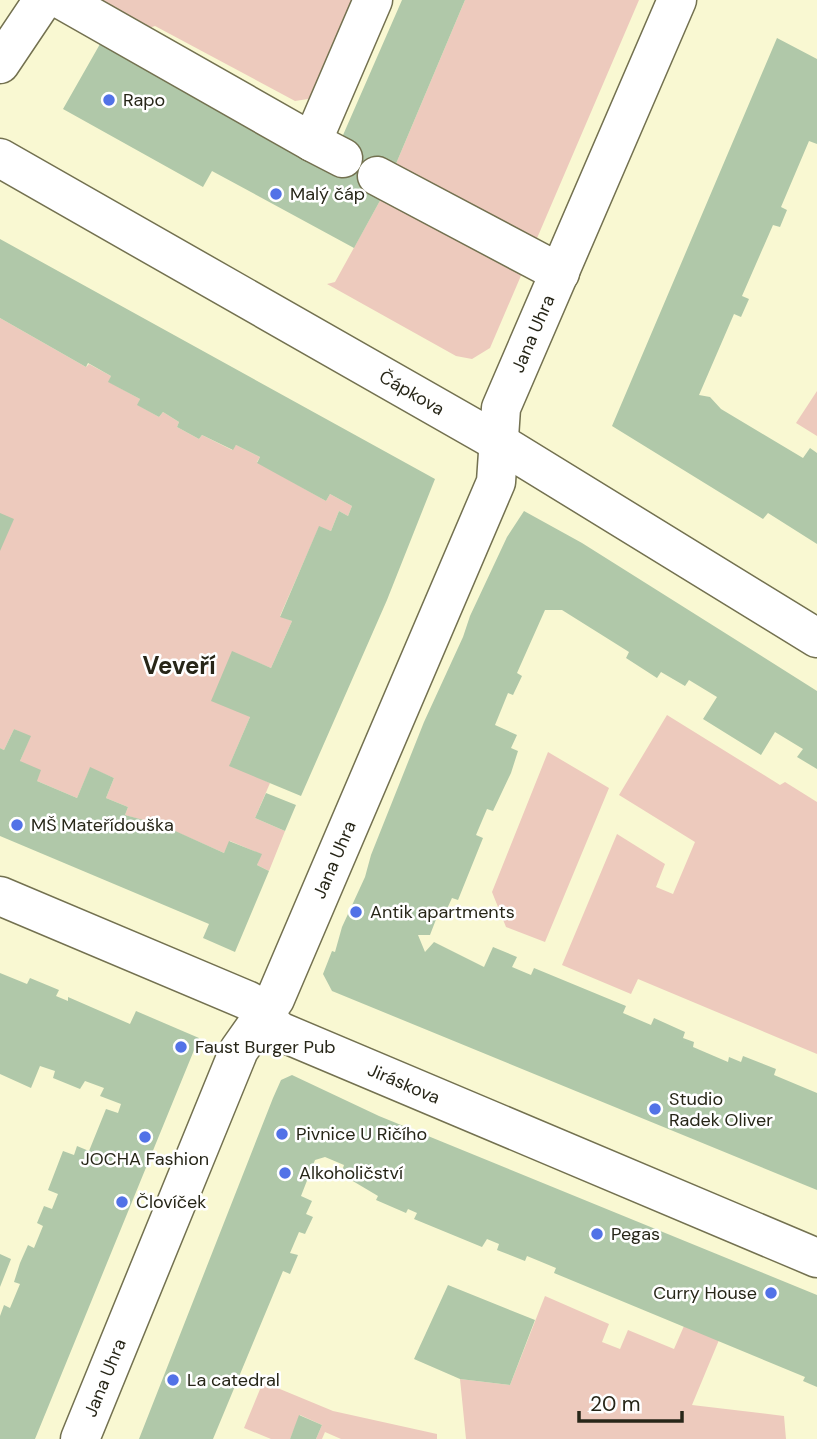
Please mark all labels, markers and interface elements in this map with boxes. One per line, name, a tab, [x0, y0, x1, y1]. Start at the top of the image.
place label: Rapo	[123, 88, 165, 112]
marker: Rapo	[101, 92, 117, 108]
place label: Malý čáp	[290, 182, 365, 206]
marker: Malý čáp	[268, 186, 284, 202]
street label: Jana Uhra	[506, 291, 560, 376]
street label: Čápkova	[375, 365, 449, 421]
district label: Veveří	[142, 650, 216, 681]
place label: MŠ Mateřídouška	[31, 813, 174, 837]
marker: MŠ Mateřídouška	[9, 817, 25, 833]
street label: Jana Uhra	[307, 817, 362, 902]
place label: Antik apartments	[370, 900, 515, 924]
marker: Antik apartments	[348, 904, 364, 920]
place label: Faust Burger Pub	[195, 1035, 336, 1059]
marker: Faust Burger Pub	[173, 1039, 189, 1055]
street label: Jiráskova	[364, 1058, 444, 1110]
place label: Studio Radek Oliver	[669, 1087, 773, 1132]
marker: Studio Radek Oliver	[647, 1101, 663, 1117]
place label: Pivnice U Ričího	[296, 1122, 427, 1146]
marker: Pivnice U Ričího	[274, 1126, 290, 1142]
marker: JOCHA Fashion	[137, 1129, 153, 1145]
place label: JOCHA Fashion	[81, 1147, 209, 1171]
place label: Alkoholičství	[299, 1161, 403, 1185]
marker: Alkoholičství	[277, 1165, 293, 1181]
place label: Človíček	[136, 1190, 206, 1214]
marker: Človíček	[114, 1194, 130, 1210]
place label: Pegas	[611, 1222, 660, 1246]
marker: Pegas	[589, 1226, 605, 1242]
place label: Curry House	[653, 1281, 757, 1305]
marker: Curry House	[763, 1285, 779, 1301]
street label: Jana Uhra	[78, 1335, 132, 1421]
place label: La catedral	[187, 1368, 280, 1392]
marker: La catedral	[165, 1372, 181, 1388]
scale bar	[579, 1380, 682, 1424]
text: 20 m	[590, 1390, 641, 1418]

